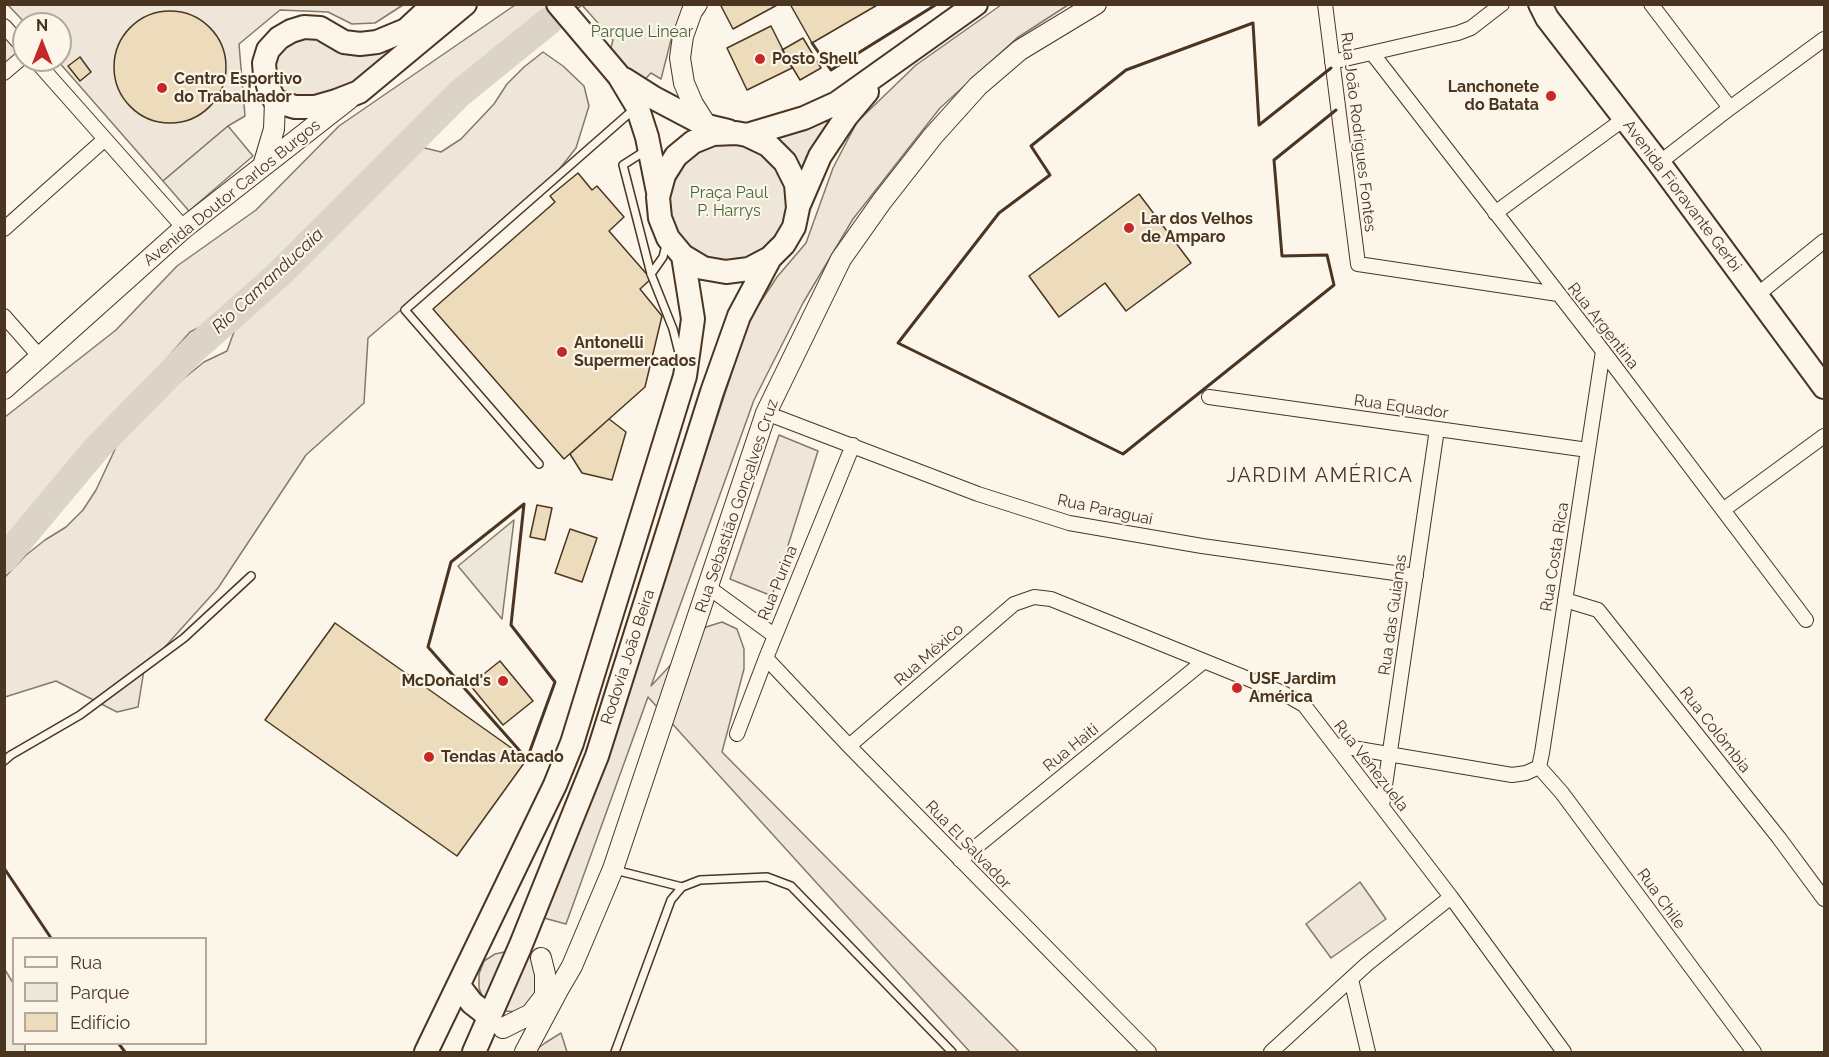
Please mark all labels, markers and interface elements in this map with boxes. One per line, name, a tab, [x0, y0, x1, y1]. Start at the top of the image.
north arrow	[12, 12, 72, 72]
text: N	[36, 16, 48, 35]
park label: Parque Linear	[591, 22, 693, 42]
street label: Rua João Rodrigues Fontes	[1336, 31, 1380, 233]
place label: Posto Shell	[772, 49, 858, 69]
marker: Posto Shell	[753, 52, 767, 66]
place label: Centro Esportivo do Trabalhador	[174, 69, 302, 107]
place label: Lanchonete do Batata	[1448, 77, 1539, 115]
marker: Centro Esportivo do Trabalhador	[155, 81, 169, 95]
marker: Lanchonete do Batata	[1544, 89, 1558, 103]
street label: Avenida Doutor Carlos Burgos	[140, 116, 324, 270]
street label: Avenida Fioravante Gerbi	[1619, 116, 1745, 276]
park label: Praça Paul P. Harrys	[690, 183, 768, 221]
place label: Lar dos Velhos de Amparo	[1141, 209, 1253, 247]
marker: Lar dos Velhos de Amparo	[1122, 221, 1136, 235]
water label: Rio Camanducaia	[208, 224, 328, 338]
street label: Rua Argentina	[1563, 279, 1643, 373]
place label: Antonelli Supermercados	[574, 333, 696, 371]
marker: Antonelli Supermercados	[555, 345, 569, 359]
street label: Rua Equador	[1352, 391, 1450, 423]
street label: Rua Sebastião Gonçalves Cruz	[691, 397, 783, 615]
district label: JARDIM AMÉRICA	[1226, 464, 1414, 488]
street label: Rua Paraguai	[1056, 491, 1154, 529]
street label: Rua Costa Rica	[1537, 501, 1573, 613]
street label: Rua Purina	[754, 543, 802, 623]
street label: Rua das Guianas	[1375, 553, 1411, 677]
street label: Rodovia João Beira	[597, 587, 659, 727]
street label: Rua México	[890, 620, 968, 690]
place label: USF Jardim América	[1249, 669, 1336, 707]
place label: McDonald's	[401, 671, 491, 691]
marker: McDonald's	[496, 674, 510, 688]
marker: USF Jardim América	[1230, 681, 1244, 695]
street label: Rua Colômbia	[1675, 683, 1755, 777]
street label: Rua Venezuela	[1329, 717, 1413, 815]
street label: Rua Haiti	[1040, 720, 1102, 776]
place label: Tendas Atacado	[441, 747, 564, 767]
marker: Tendas Atacado	[422, 750, 436, 764]
street label: Rua El Salvador	[921, 797, 1015, 893]
street label: Rua Chile	[1633, 865, 1689, 933]
legend	[12, 937, 207, 1045]
text: Rua	[70, 952, 102, 973]
text: Parque	[70, 982, 129, 1003]
text: Edifício	[70, 1012, 130, 1033]

